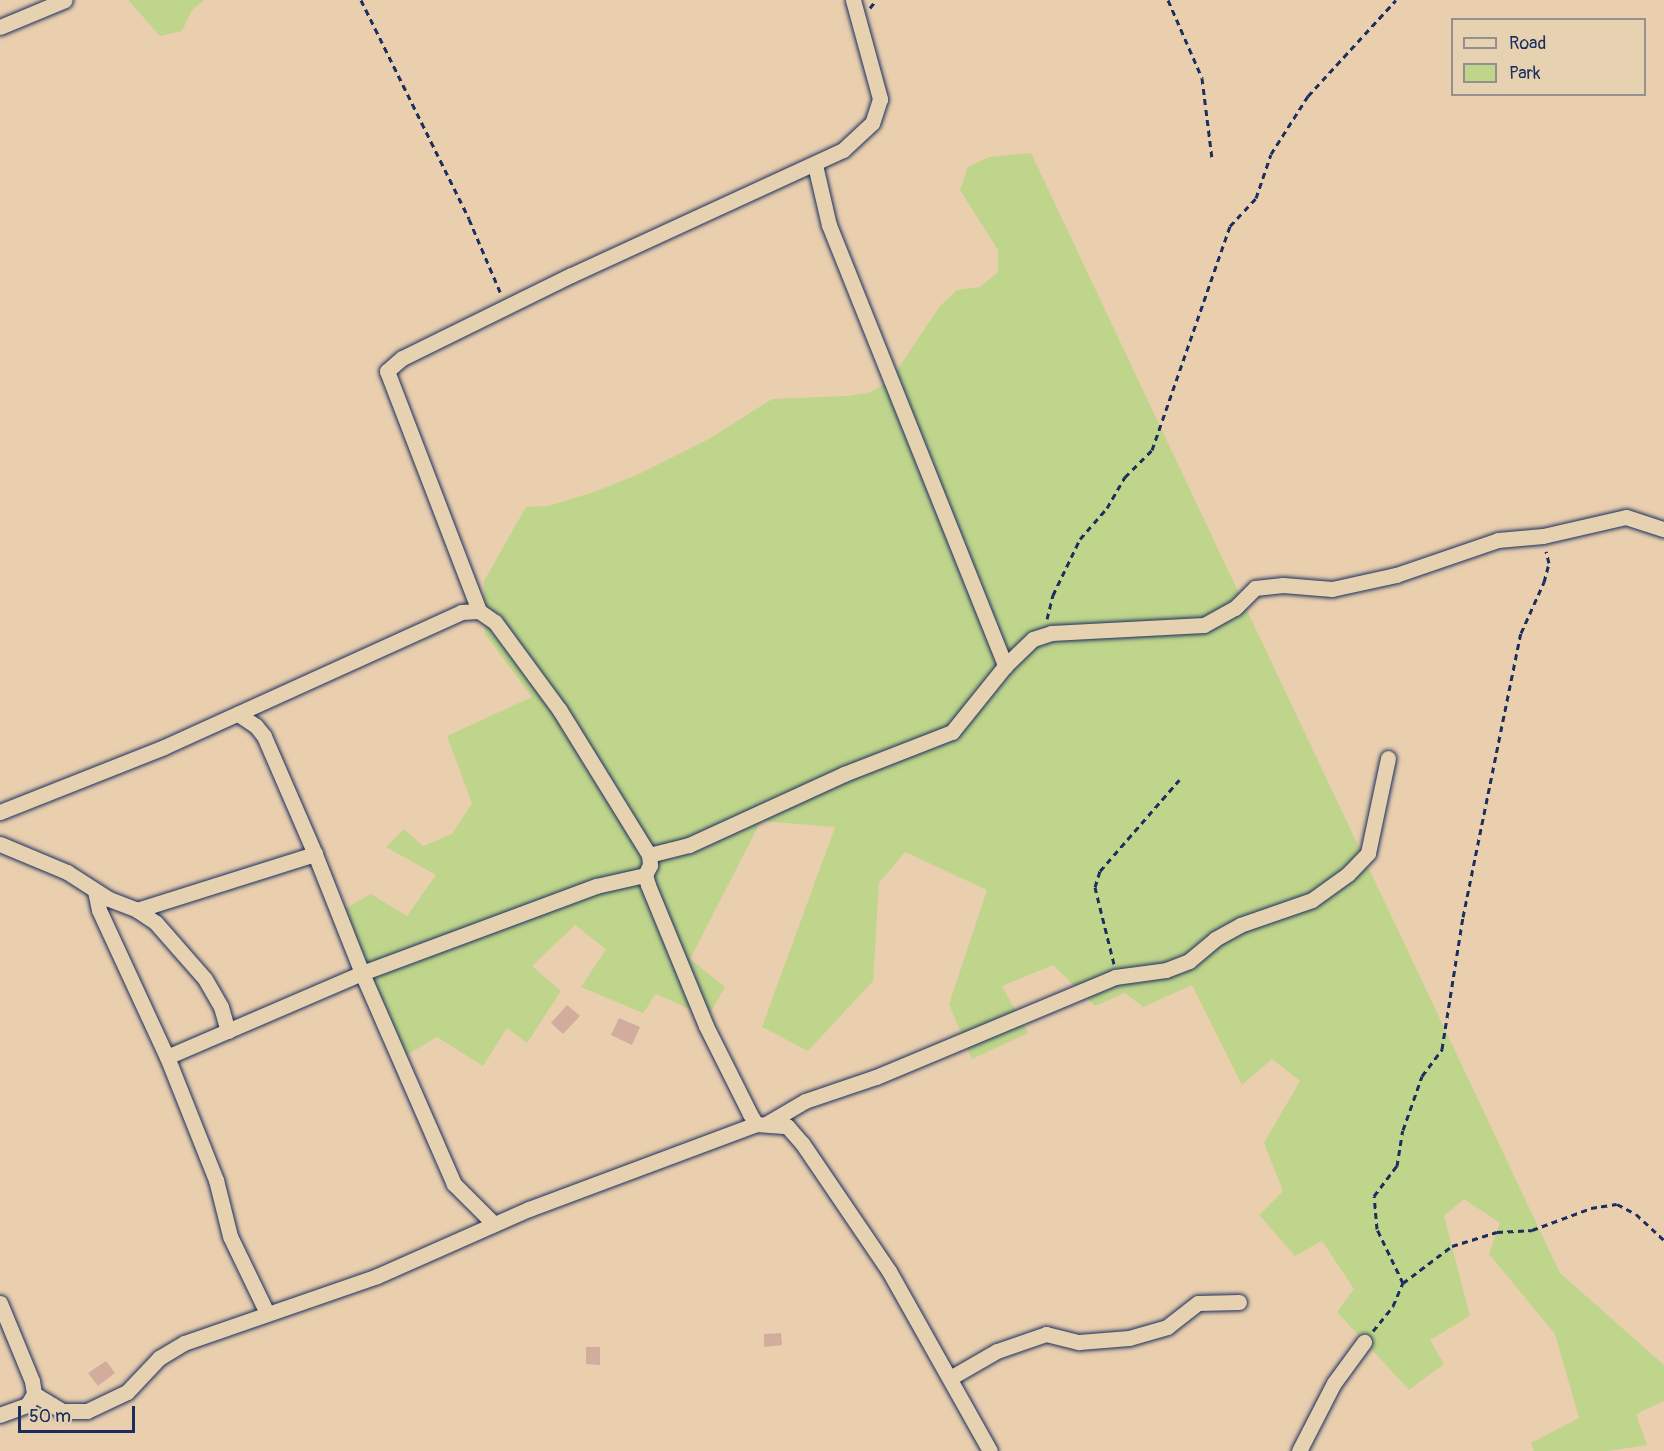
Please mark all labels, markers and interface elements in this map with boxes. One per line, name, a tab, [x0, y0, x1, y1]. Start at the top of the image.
legend	[1451, 18, 1646, 96]
text: Road	[1509, 32, 1546, 55]
text: Park	[1509, 62, 1541, 85]
scale bar	[21, 1394, 138, 1432]
text: 50 m	[29, 1405, 71, 1428]

